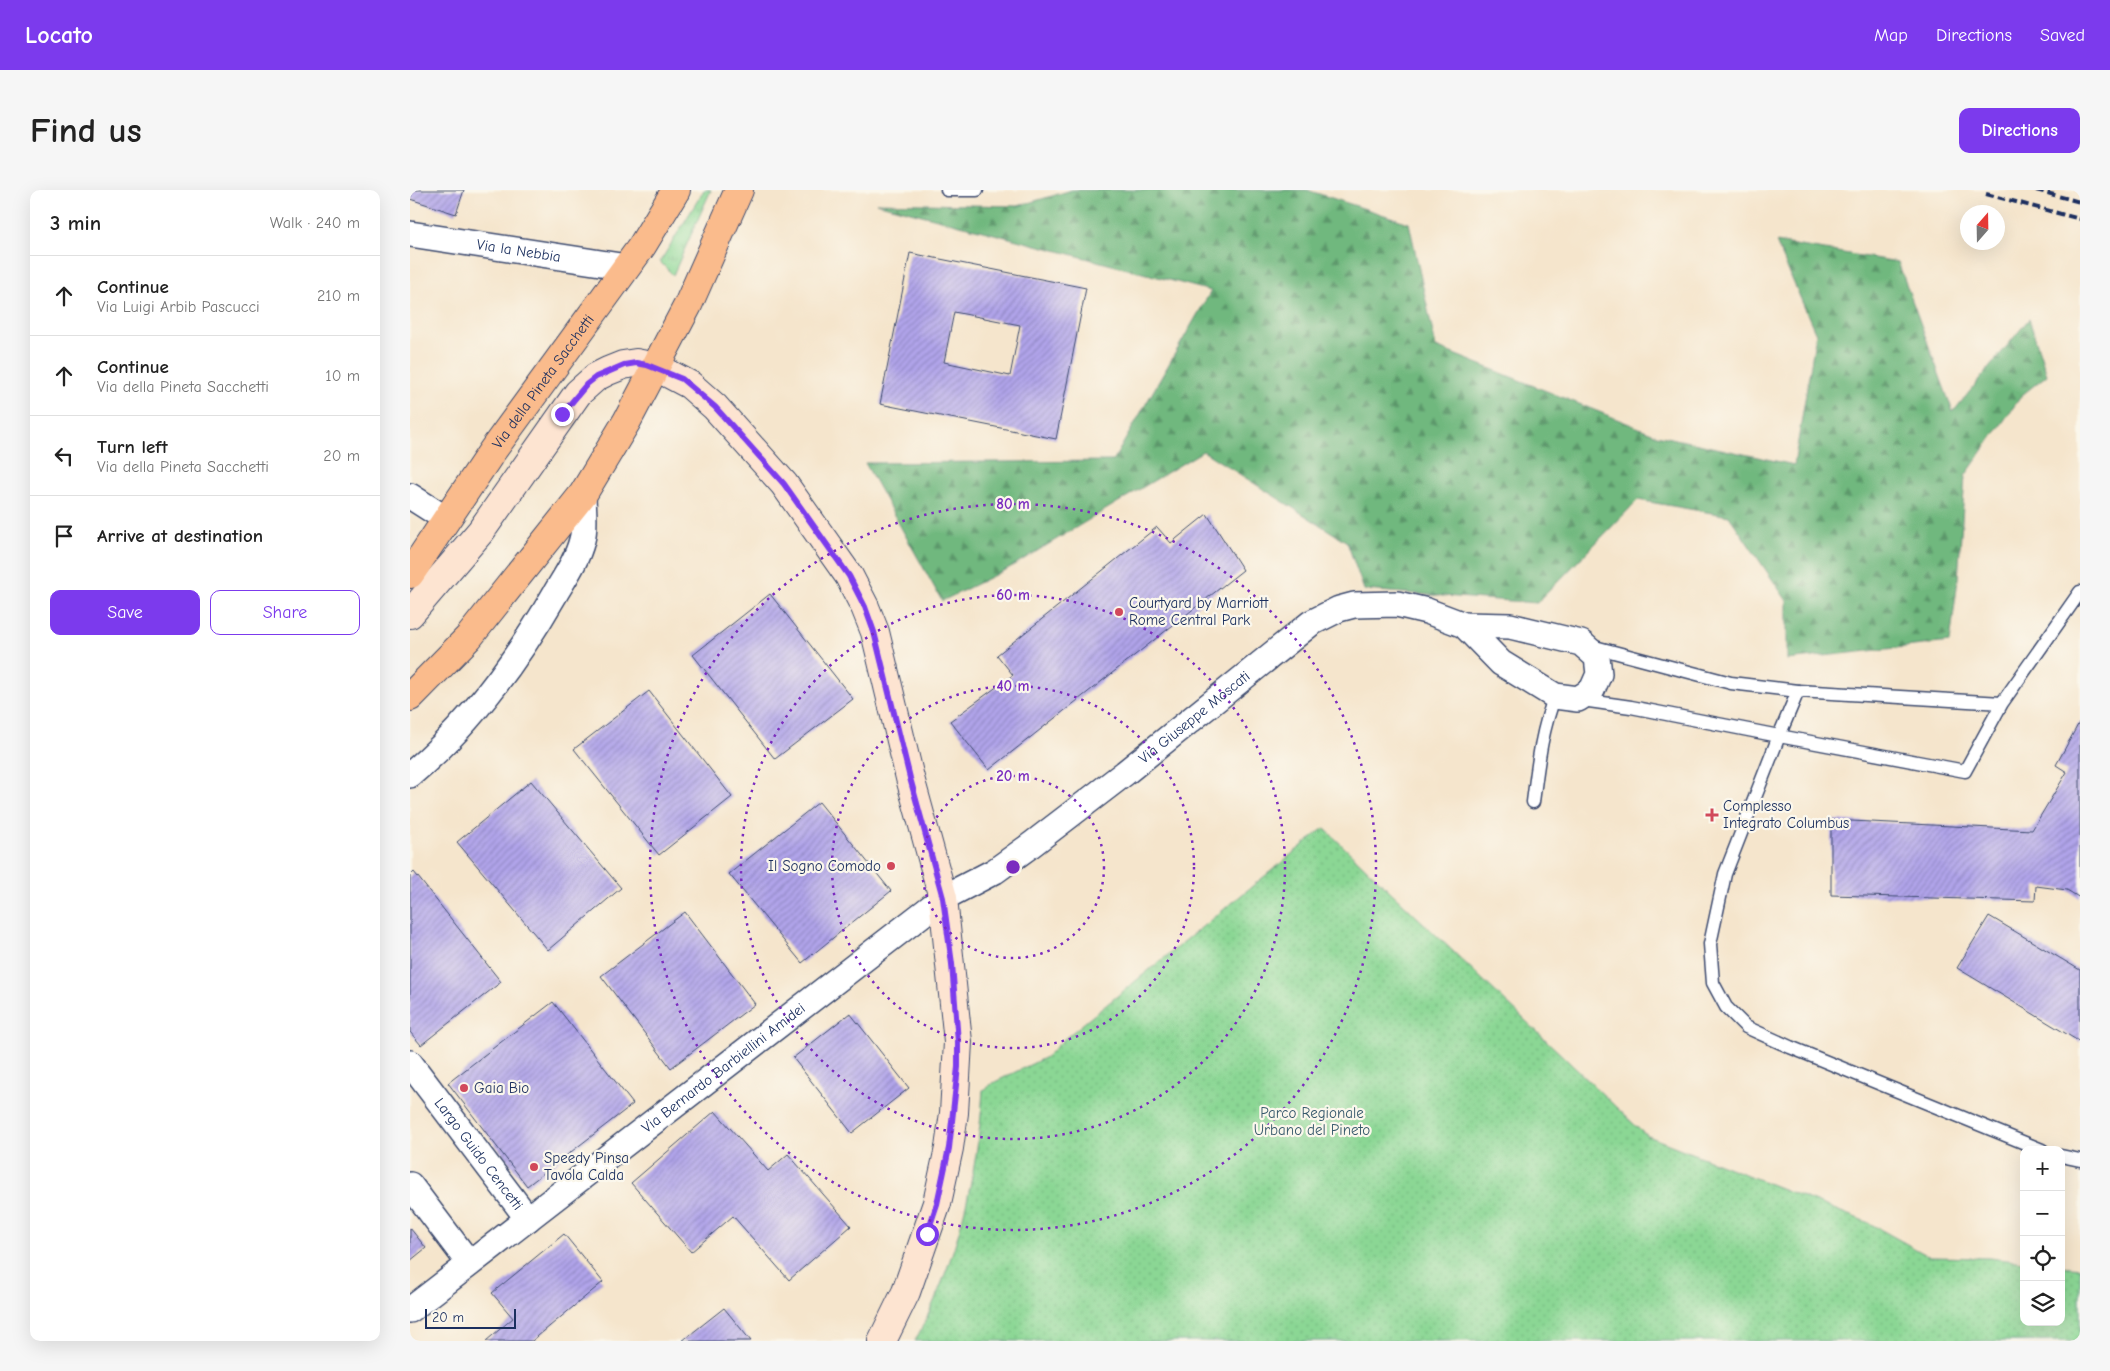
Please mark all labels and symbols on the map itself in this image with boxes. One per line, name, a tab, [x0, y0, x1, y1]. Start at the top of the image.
north arrow	[1960, 205, 2005, 250]
street label: Via la Nebbia	[475, 235, 562, 266]
street label: Via della Pineta Sacchetti	[488, 311, 598, 452]
route end	[551, 403, 574, 426]
text: 80 m	[996, 495, 1030, 513]
text: 60 m	[996, 586, 1030, 604]
place label: Courtyard by Marriott Rome Central Park	[1129, 594, 1269, 629]
marker: Courtyard by Marriott Rome Central Park	[1113, 606, 1125, 618]
street label: Via Giuseppe Moscati	[1135, 667, 1253, 767]
text: 40 m	[997, 677, 1030, 695]
text: 20 m	[996, 767, 1030, 785]
place label: Complesso Integrato Columbus	[1723, 797, 1849, 832]
marker: Complesso Integrato Columbus	[1705, 808, 1719, 822]
place label: Il Sogno Comodo	[768, 857, 881, 875]
centre of rings	[1004, 858, 1022, 876]
marker: Il Sogno Comodo	[885, 860, 897, 872]
street label: Via Bernardo Barbiellini Amidei	[638, 999, 809, 1137]
place label: Gaia Bio	[474, 1079, 529, 1097]
marker: Gaia Bio	[458, 1082, 470, 1094]
street label: Largo Guido Cencetti	[431, 1094, 527, 1214]
park label: Parco Regionale Urbano del Pineto	[1254, 1104, 1370, 1139]
place label: Speedy Pinsa Tavola Calda	[544, 1149, 629, 1184]
marker: Speedy Pinsa Tavola Calda	[528, 1161, 540, 1173]
route start	[916, 1223, 939, 1246]
scale bar	[425, 1306, 516, 1329]

